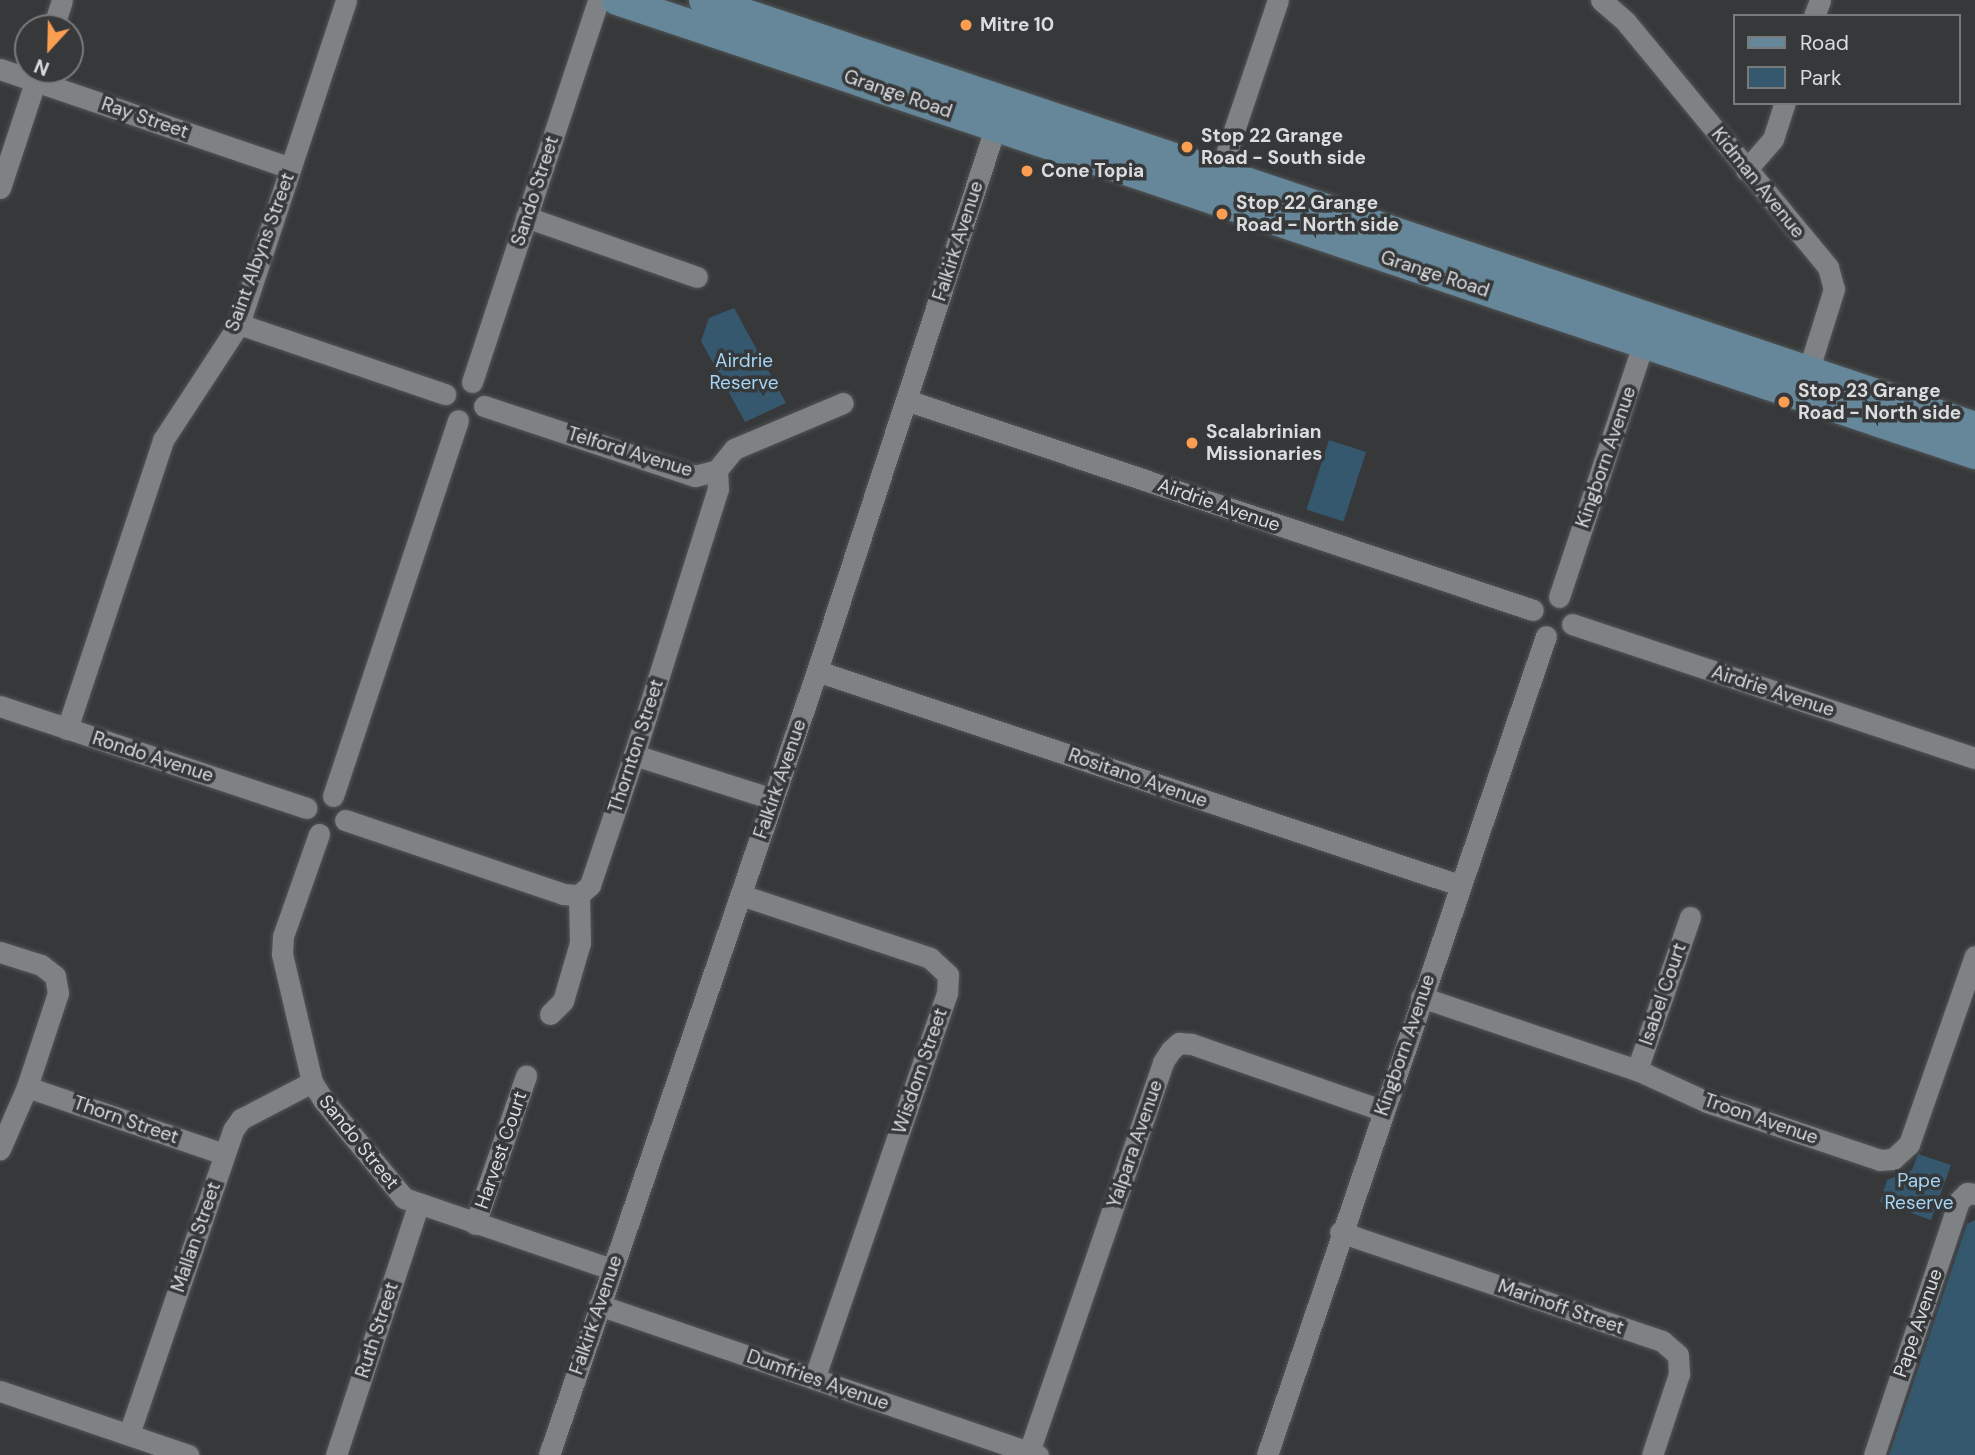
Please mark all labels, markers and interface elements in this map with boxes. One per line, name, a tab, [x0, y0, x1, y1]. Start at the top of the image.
north arrow	[14, 14, 84, 84]
place label: Mitre 10	[980, 14, 1054, 36]
legend	[1734, 14, 1961, 105]
marker: Mitre 10	[958, 17, 974, 33]
text: Road	[1800, 29, 1849, 57]
text: N	[31, 53, 53, 81]
text: Park	[1800, 64, 1841, 92]
street label: Grange Road	[841, 65, 955, 123]
street label: Ray Street	[98, 92, 192, 144]
street label: Kidman Avenue	[1707, 123, 1809, 243]
place label: Stop 22 Grange Road - South side	[1201, 125, 1366, 169]
street label: Sando Street	[506, 133, 564, 249]
marker: Stop 22 Grange Road - South side	[1179, 139, 1195, 155]
place label: Cone Topia	[1041, 160, 1144, 182]
marker: Cone Topia	[1019, 163, 1035, 179]
street label: Saint Albyns Street	[221, 170, 299, 334]
street label: Falkirk Avenue	[928, 178, 988, 304]
place label: Stop 22 Grange Road - North side	[1236, 192, 1399, 236]
marker: Stop 22 Grange Road - North side	[1214, 206, 1230, 222]
street label: Grange Road	[1378, 246, 1492, 302]
park label: Airdrie Reserve	[709, 350, 779, 394]
place label: Stop 23 Grange Road - North side	[1798, 380, 1961, 424]
street label: Kingborn Avenue	[1571, 383, 1641, 531]
marker: Stop 23 Grange Road - North side	[1776, 394, 1792, 410]
place label: Scalabrinian Missionaries	[1206, 421, 1322, 465]
street label: Telford Avenue	[565, 422, 695, 482]
marker: Scalabrinian Missionaries	[1184, 435, 1200, 451]
street label: Airdrie Avenue	[1155, 473, 1283, 537]
street label: Airdrie Avenue	[1709, 660, 1837, 722]
street label: Thornton Street	[604, 676, 668, 816]
street label: Falkirk Avenue	[749, 716, 811, 842]
street label: Rondo Avenue	[90, 727, 216, 787]
street label: Rositano Avenue	[1065, 744, 1211, 812]
street label: Isabel Court	[1635, 940, 1691, 1048]
street label: Kingborn Avenue	[1370, 971, 1440, 1119]
street label: Wisdom Street	[888, 1005, 952, 1137]
street label: Yalpara Avenue	[1103, 1077, 1167, 1211]
street label: Harvest Court	[470, 1088, 532, 1212]
street label: Troon Avenue	[1701, 1089, 1821, 1149]
street label: Sando Street	[314, 1090, 404, 1194]
street label: Thorn Street	[70, 1091, 182, 1149]
park label: Pape Reserve	[1884, 1170, 1954, 1214]
street label: Mallan Street	[167, 1179, 225, 1295]
street label: Falkirk Avenue	[565, 1252, 627, 1378]
street label: Pape Avenue	[1889, 1266, 1947, 1380]
street label: Marinoff Street	[1495, 1275, 1627, 1339]
street label: Ruth Street	[351, 1279, 403, 1381]
street label: Dumfries Avenue	[744, 1345, 892, 1415]

